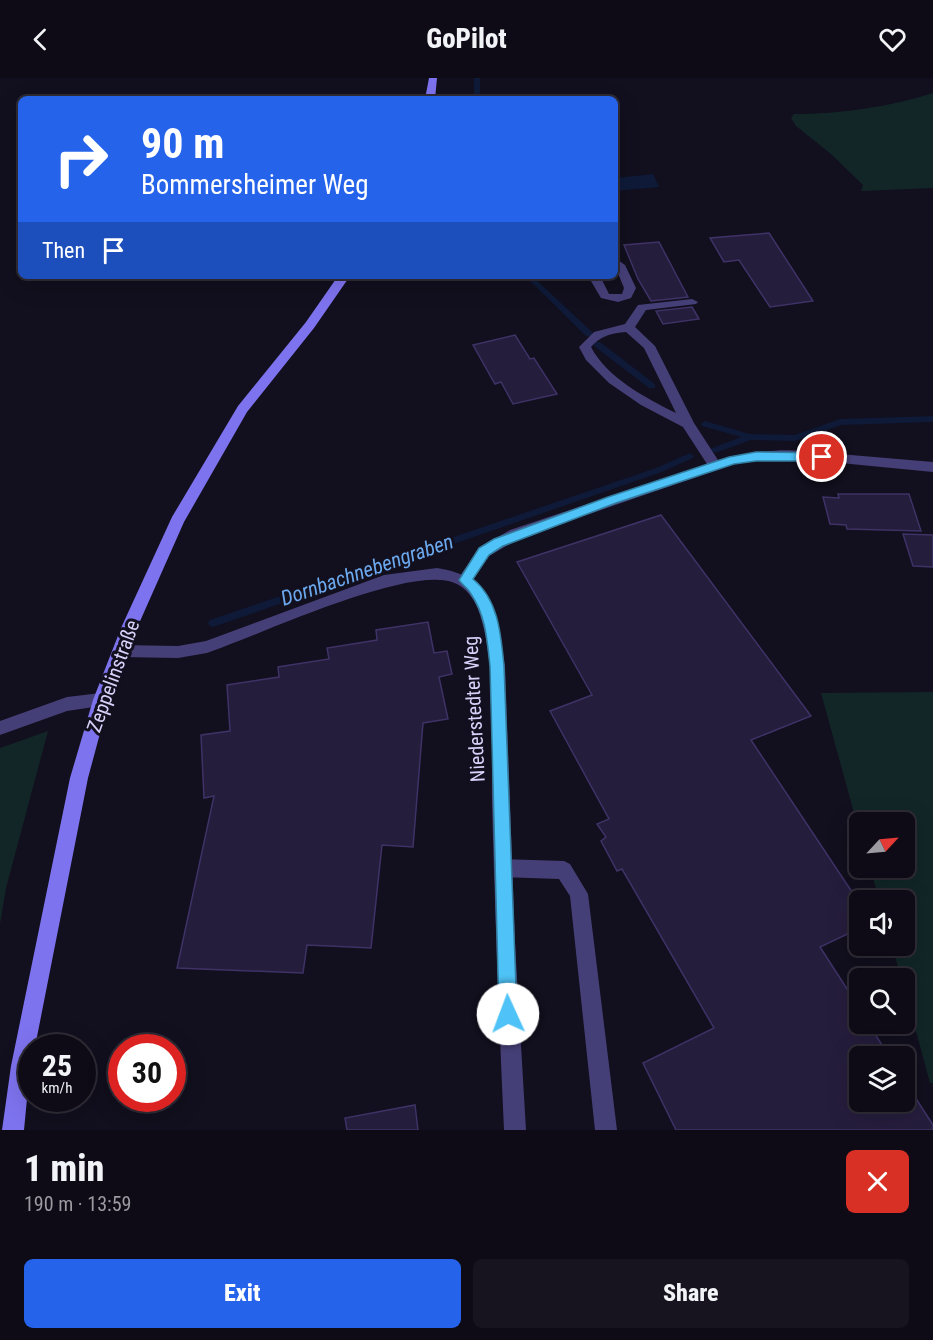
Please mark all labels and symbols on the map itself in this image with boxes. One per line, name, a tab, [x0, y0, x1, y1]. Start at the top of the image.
pin	[796, 431, 847, 482]
water label: Dornbachnebengraben	[278, 529, 456, 611]
street label: Zeppelinstraße	[82, 617, 144, 735]
street label: Niederstedter Weg	[458, 635, 490, 783]
north arrow	[849, 812, 915, 878]
position arrow	[476, 982, 540, 1046]
speed limit sign: 30	[108, 1034, 186, 1112]

